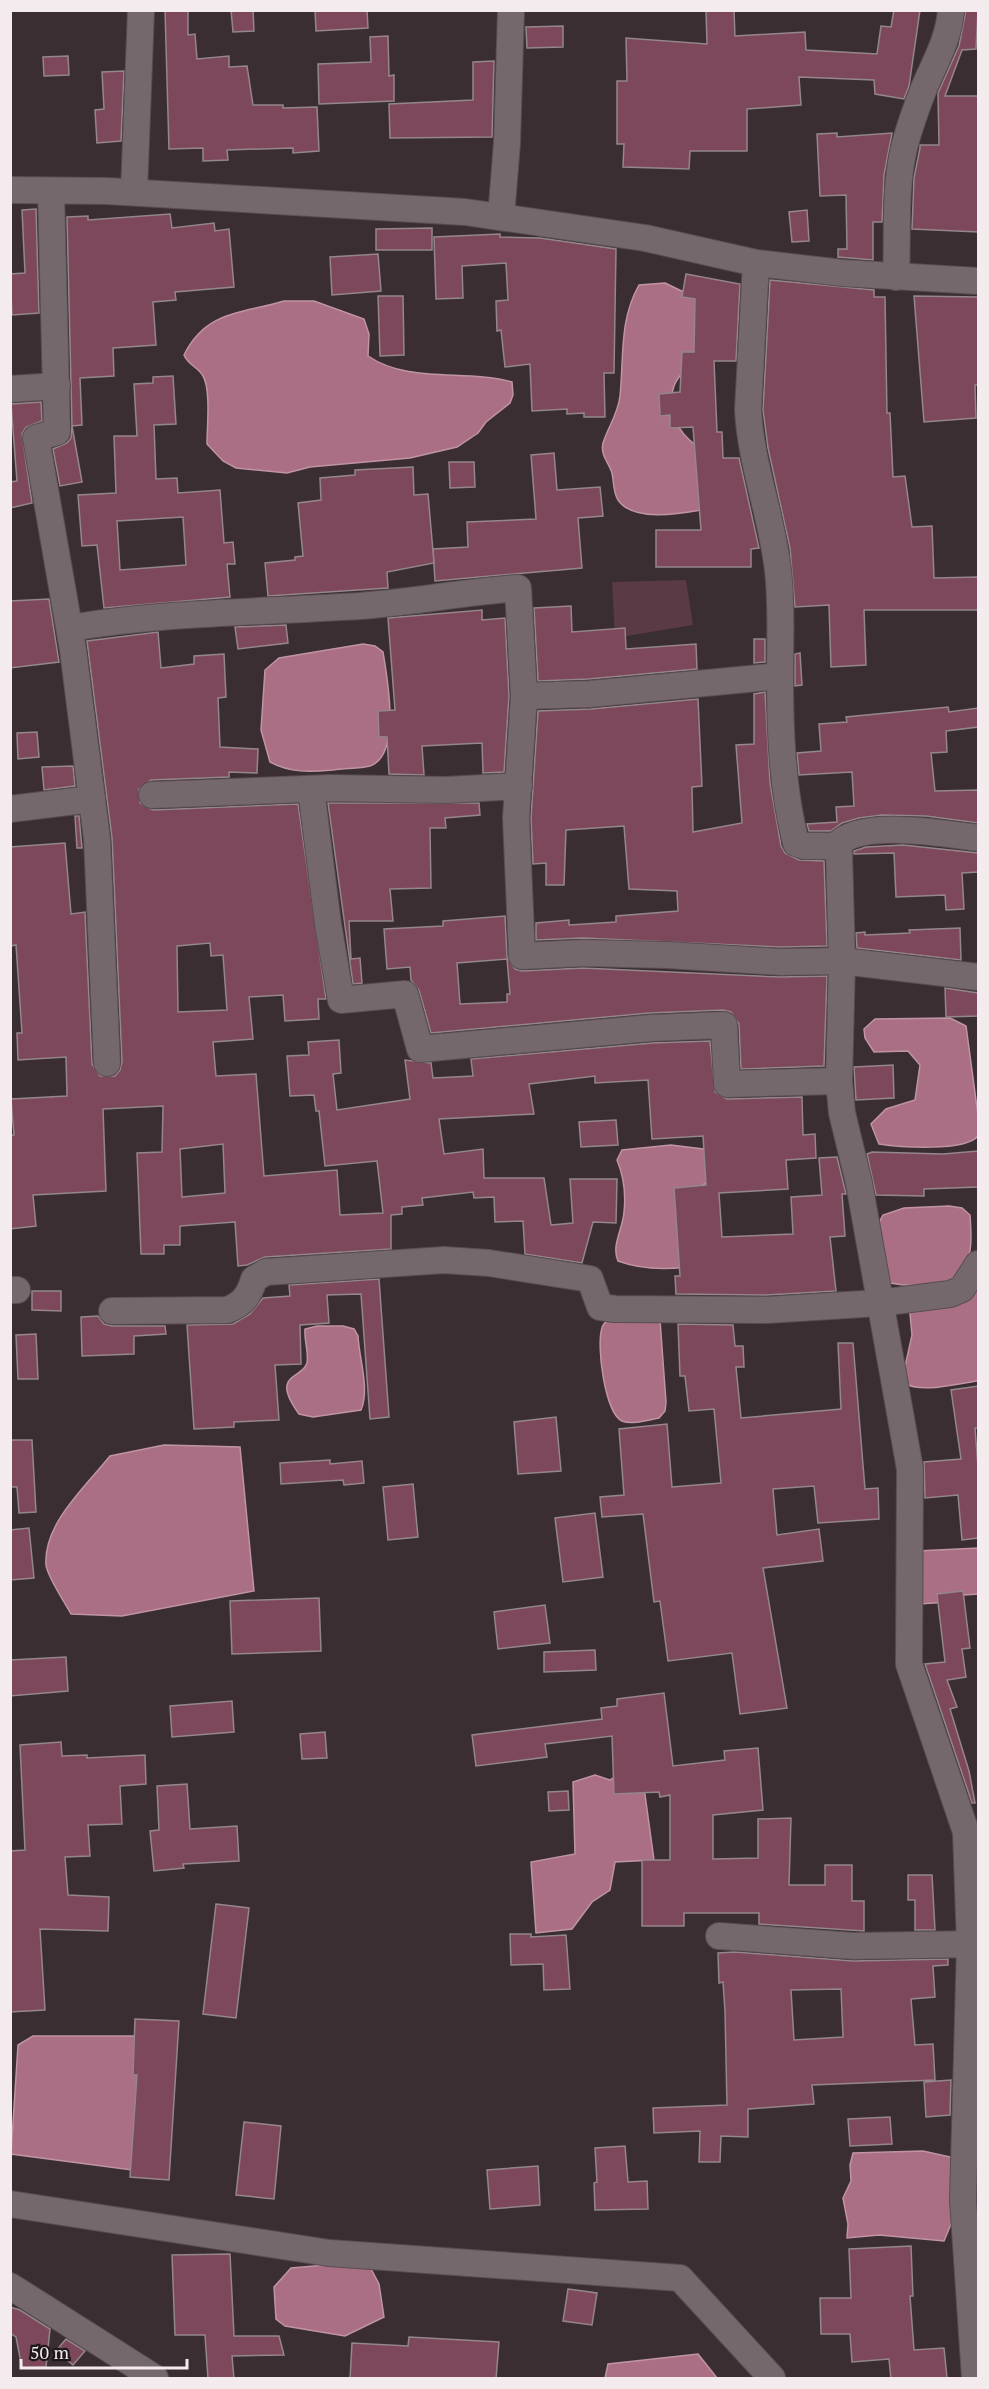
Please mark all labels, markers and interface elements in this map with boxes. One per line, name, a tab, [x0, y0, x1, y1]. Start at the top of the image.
scale bar	[21, 2332, 188, 2370]
text: 50 m	[30, 2340, 70, 2364]

